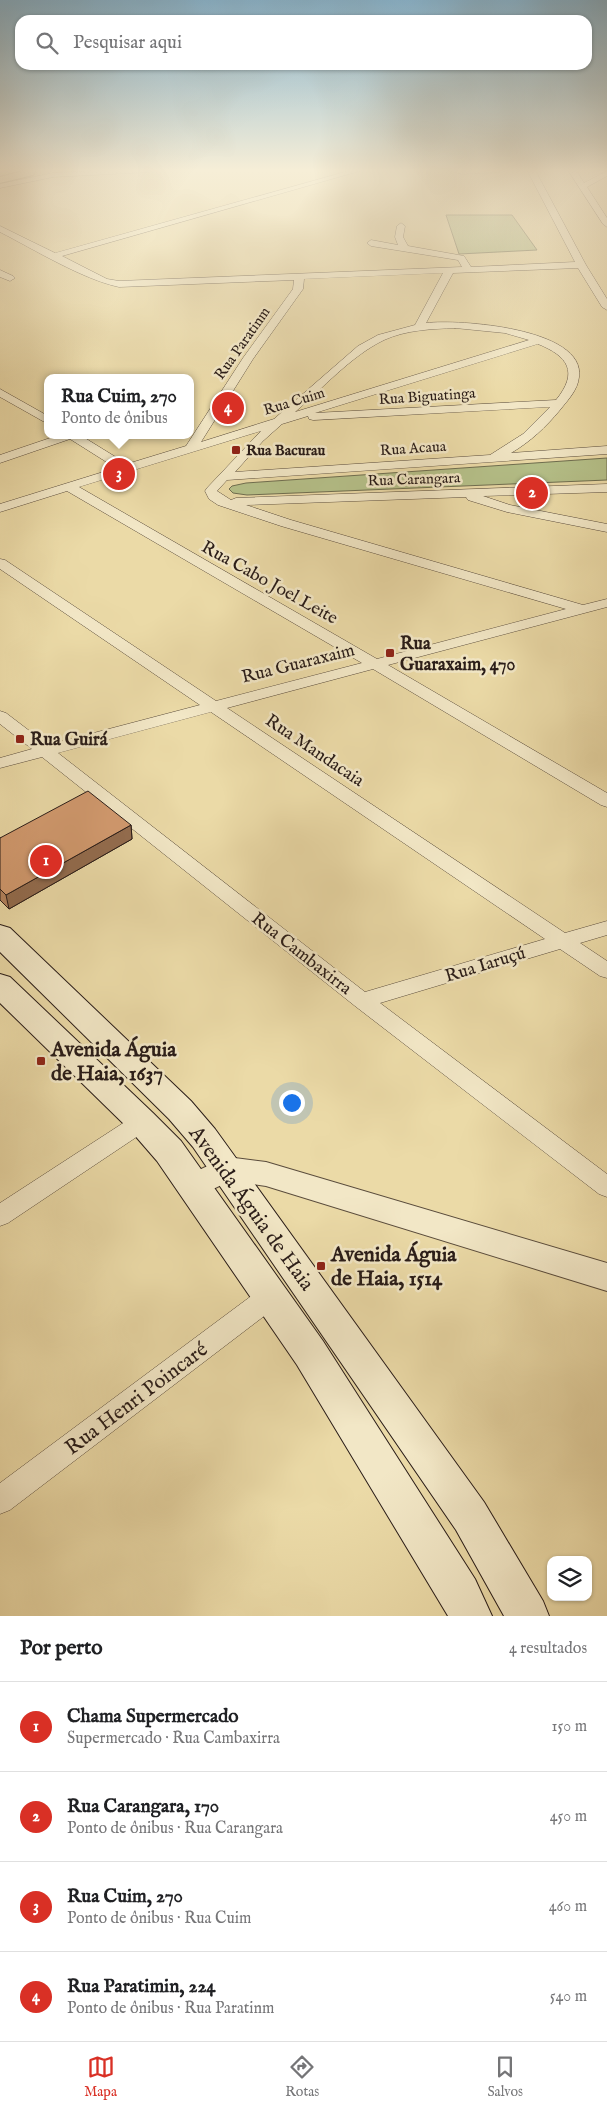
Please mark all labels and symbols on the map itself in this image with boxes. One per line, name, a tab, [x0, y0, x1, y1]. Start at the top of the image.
street label: Rua Paratinm	[210, 303, 275, 383]
street label: Rua Cuim	[261, 383, 327, 420]
street label: Rua Biguatinga	[378, 384, 477, 409]
pin: 4	[212, 389, 244, 427]
street label: Rua Acaua	[379, 437, 447, 460]
place label: Rua Bacurau	[246, 441, 325, 460]
marker: Rua Bacurau	[230, 444, 242, 456]
pin: 3	[103, 455, 135, 493]
street label: Rua Carangara	[367, 468, 461, 491]
pin: 2	[516, 474, 548, 512]
street label: Rua Cabo Joel Leite	[197, 536, 342, 630]
place label: Rua Guaraxaim, 470	[400, 633, 515, 677]
street label: Rua Guaraxaim	[239, 639, 357, 690]
marker: Rua Guaraxaim, 470	[384, 647, 396, 659]
street label: Rua Mandacaia	[260, 710, 368, 793]
place label: Rua Guirá	[30, 729, 109, 752]
marker: Rua Guirá	[14, 733, 26, 745]
pin: 1	[30, 842, 62, 880]
street label: Rua Cambaxirra	[246, 908, 356, 1001]
street label: Rua Iaruçú	[442, 942, 529, 989]
place label: Avenida Águia de Haia, 1637	[50, 1036, 177, 1088]
marker: Avenida Águia de Haia, 1637	[35, 1055, 47, 1067]
your location	[279, 1090, 305, 1116]
street label: Avenida Águia de Haia	[181, 1120, 321, 1297]
place label: Avenida Águia de Haia, 1514	[330, 1241, 457, 1293]
marker: Avenida Águia de Haia, 1514	[315, 1260, 327, 1272]
street label: Rua Henri Poincaré	[60, 1336, 214, 1462]

